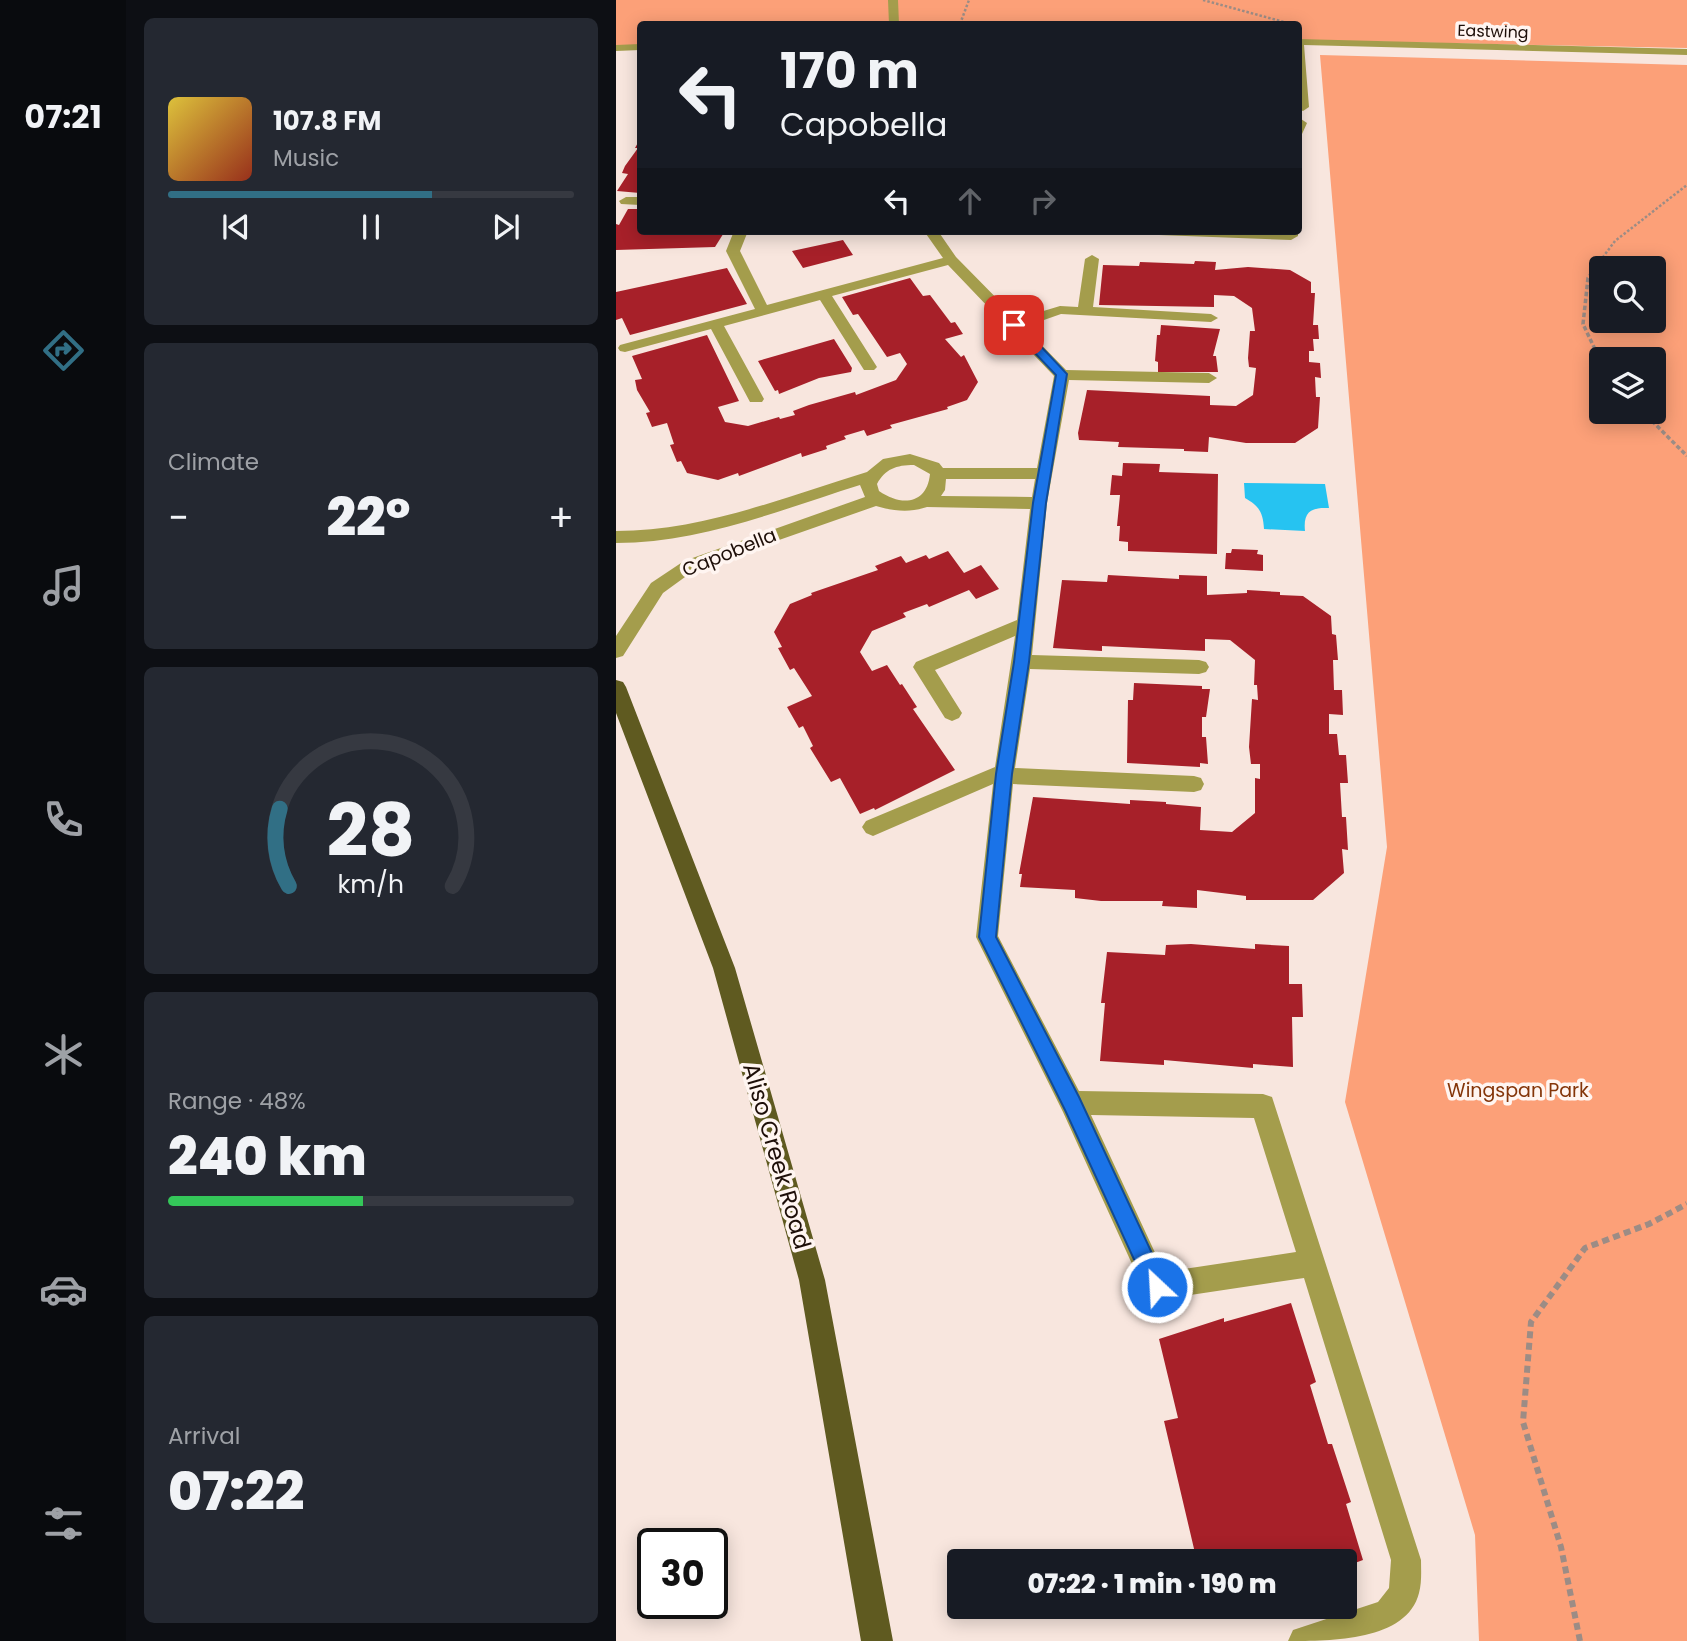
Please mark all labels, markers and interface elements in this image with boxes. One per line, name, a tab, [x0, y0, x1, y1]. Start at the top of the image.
street label: Eastwing	[1457, 19, 1529, 44]
text: 170 m	[780, 37, 919, 105]
icon: left	[665, 49, 756, 140]
text: 07:21	[24, 94, 102, 139]
text: Capobella	[780, 102, 947, 147]
text: 107.8 FM	[273, 103, 381, 139]
text: Music	[273, 142, 339, 174]
icon: left	[878, 182, 916, 220]
icon: ahead	[951, 182, 989, 220]
icon: right	[1024, 182, 1062, 220]
icon: previous	[217, 208, 255, 246]
icon: pause	[352, 208, 390, 246]
icon: next	[487, 208, 525, 246]
map controls	[1589, 256, 1666, 424]
button: search	[1589, 256, 1666, 333]
pin	[984, 295, 1044, 355]
icon: arrive	[995, 306, 1033, 344]
icon: directions	[39, 326, 88, 375]
button: layers	[1589, 347, 1666, 424]
text: Climate	[168, 446, 259, 478]
text: 22°	[326, 481, 411, 554]
text: −	[168, 491, 189, 544]
text: +	[548, 491, 574, 544]
street label: Capobella	[678, 521, 780, 584]
icon: music	[39, 561, 88, 610]
text: 28	[327, 781, 415, 882]
icon: phone	[39, 795, 88, 844]
text: km/h	[338, 867, 404, 902]
icon: climate	[39, 1030, 88, 1079]
street label: Aliso Creek Road	[735, 1059, 819, 1253]
park label: Wingspan Park	[1447, 1077, 1589, 1104]
text: Range · 48%	[168, 1085, 306, 1117]
text: 240 km	[168, 1120, 367, 1193]
position arrow	[1120, 1250, 1194, 1324]
icon: car	[39, 1265, 88, 1314]
text: Arrival	[168, 1420, 240, 1452]
text: 07:22	[168, 1455, 304, 1528]
icon: filters	[39, 1499, 88, 1548]
speed limit sign: 30	[637, 1528, 728, 1619]
text: 07:22 · 1 min · 190 m	[1027, 1566, 1277, 1602]

